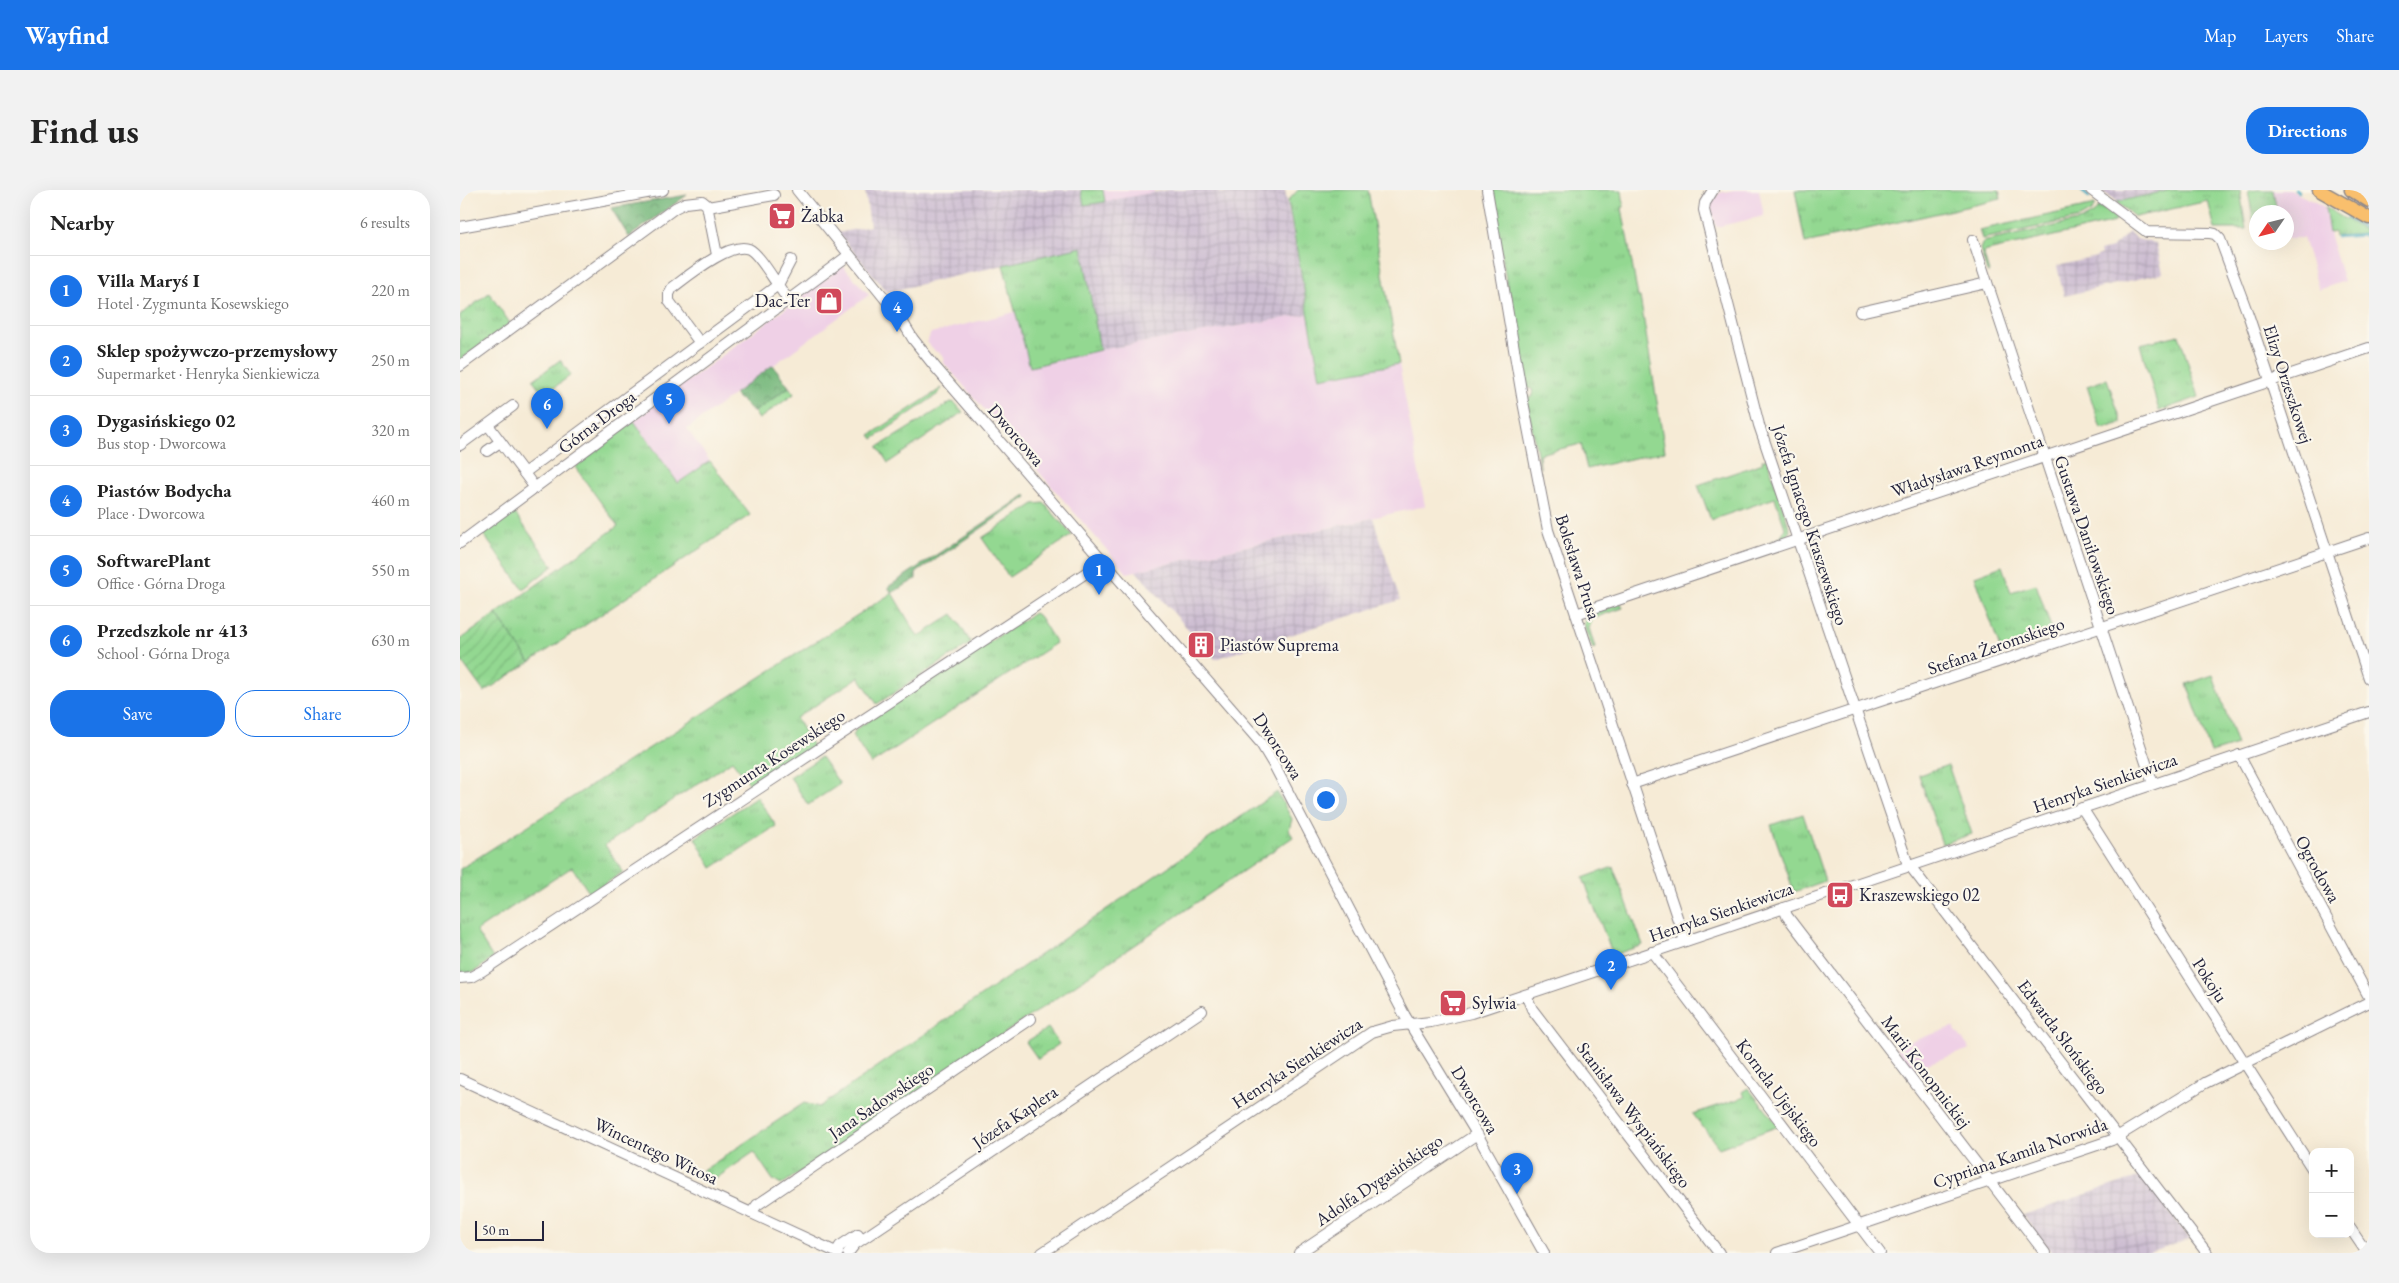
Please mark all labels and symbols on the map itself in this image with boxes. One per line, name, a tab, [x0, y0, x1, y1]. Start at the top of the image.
supermarket icon: Żabka	[767, 201, 797, 231]
place label: Żabka	[801, 204, 844, 227]
north arrow	[2249, 205, 2294, 250]
shop icon: Dac-Ter	[814, 286, 844, 316]
place label: Dac-Ter	[755, 289, 810, 312]
pin: 4	[881, 291, 913, 332]
street label: Elizy Orzeszkowej	[2258, 322, 2318, 446]
pin: 5	[653, 383, 685, 424]
street label: Górna Droga	[553, 384, 641, 458]
pin: 6	[531, 388, 563, 429]
street label: Dworcowa	[983, 399, 1050, 471]
street label: Józefa Ignacego Kraszewskiego	[1767, 420, 1854, 628]
street label: Władysława Reymonta	[1888, 428, 2047, 502]
street label: Gustawa Daniłowskiego	[2049, 452, 2126, 618]
street label: Bolesława Prusa	[1551, 511, 1607, 623]
pin: 1	[1083, 554, 1115, 595]
street label: Stefana Żeromskiego	[1924, 611, 2067, 680]
building icon: Piastów Suprema	[1186, 630, 1216, 660]
place label: Piastów Suprema	[1220, 633, 1340, 656]
street label: Zygmunta Kosewskiego	[698, 703, 849, 812]
street label: Dworcowa	[1248, 708, 1309, 784]
street label: Henryka Sienkiewicza	[2030, 747, 2181, 818]
your location	[1313, 787, 1339, 813]
street label: Ogrodowa	[2291, 831, 2347, 907]
street label: Henryka Sienkiewicza	[1646, 876, 1797, 947]
bus stop icon: Kraszewskiego 02	[1825, 880, 1855, 910]
place label: Kraszewskiego 02	[1859, 883, 1980, 906]
pin: 2	[1595, 949, 1627, 990]
street label: Pokoju	[2188, 953, 2234, 1007]
street label: Edwarda Słońskiego	[2013, 975, 2114, 1099]
supermarket icon: Sylwia	[1438, 988, 1468, 1018]
place label: Sylwia	[1472, 991, 1517, 1014]
street label: Henryka Sienkiewicza	[1227, 1011, 1367, 1113]
street label: Marii Konopnickiej	[1876, 1011, 1976, 1133]
street label: Kornela Ujejskiego	[1731, 1034, 1828, 1151]
street label: Stanisława Wyspiańskiego	[1572, 1037, 1697, 1192]
street label: Jana Sadowskiego	[822, 1057, 938, 1145]
street label: Dworcowa	[1446, 1062, 1505, 1139]
street label: Józefa Kaplera	[966, 1079, 1062, 1155]
street label: Wincentego Witosa	[590, 1112, 723, 1190]
street label: Cypriana Kamila Norwida	[1930, 1112, 2111, 1193]
street label: Adolfa Dygasińskiego	[1310, 1128, 1447, 1231]
pin: 3	[1501, 1153, 1533, 1194]
scale bar	[475, 1218, 544, 1241]

